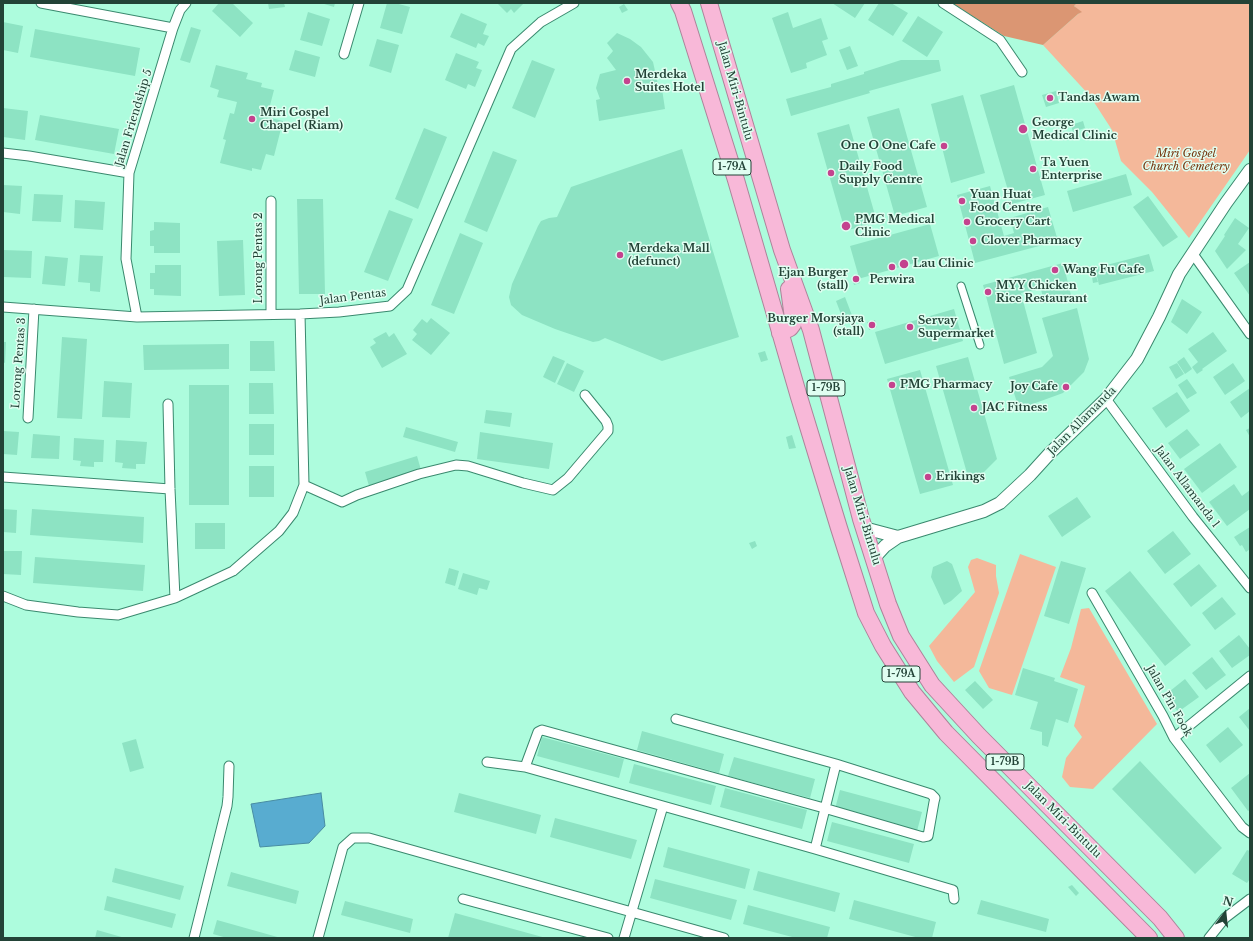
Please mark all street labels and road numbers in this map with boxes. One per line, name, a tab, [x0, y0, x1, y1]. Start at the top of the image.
street label: Jalan Miri-Bintulu	[715, 40, 755, 142]
street label: Jalan Friendship 5	[113, 68, 155, 168]
road number: 1-79A	[713, 159, 751, 175]
street label: Lorong Pentas 2	[252, 212, 266, 304]
street label: Jalan Pentas	[319, 286, 387, 308]
street label: Lorong Pentas 3	[9, 317, 29, 409]
road number: 1-79B	[807, 380, 845, 396]
street label: Jalan Allamanda	[1045, 384, 1119, 458]
street label: Jalan Allamanda 1	[1152, 443, 1222, 531]
street label: Jalan Miri-Bintulu	[841, 465, 883, 567]
street label: Jalan Pin Fook	[1143, 663, 1195, 739]
road number: 1-79A	[882, 666, 920, 682]
road number: 1-79B	[986, 754, 1024, 770]
street label: Jalan Miri-Bintulu	[1022, 779, 1104, 861]

